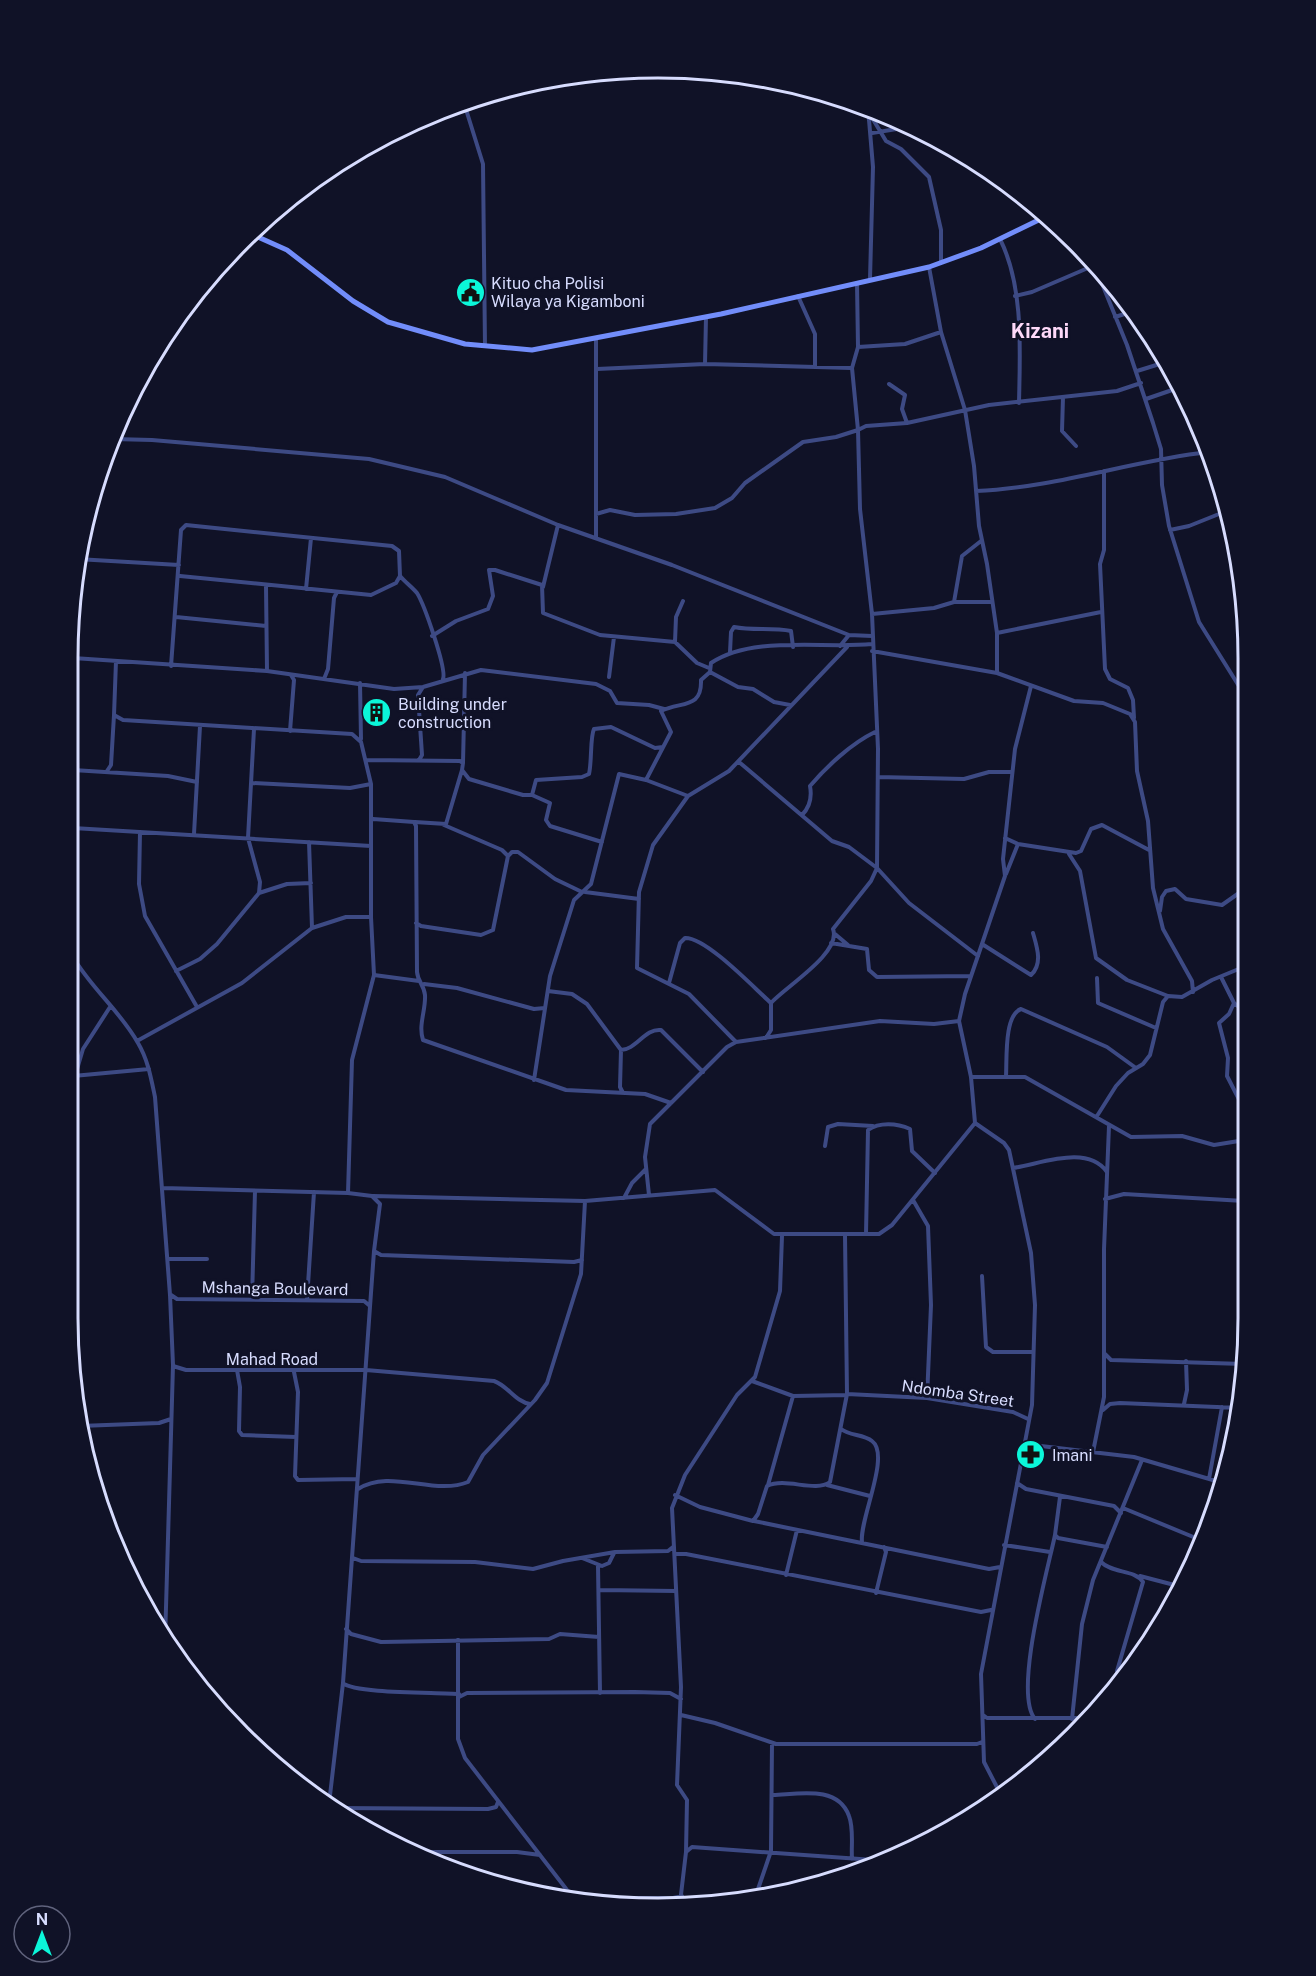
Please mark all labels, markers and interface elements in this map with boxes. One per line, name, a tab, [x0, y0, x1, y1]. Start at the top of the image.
place label: Kituo cha Polisi Wilaya ya Kigamboni	[491, 274, 645, 311]
public building icon: Kituo cha Polisi Wilaya ya Kigamboni	[454, 276, 486, 308]
district label: Kizani	[1011, 319, 1069, 343]
place label: Building under construction	[398, 695, 507, 732]
building icon: Building under construction	[361, 697, 393, 729]
street label: Mshanga Boulevard	[201, 1278, 349, 1299]
street label: Mahad Road	[226, 1350, 318, 1369]
street label: Ndomba Street	[901, 1376, 1015, 1411]
pharmacy icon: Imani	[1015, 1439, 1047, 1471]
place label: Imani	[1052, 1446, 1092, 1465]
north arrow	[12, 1904, 72, 1964]
text: N	[36, 1910, 48, 1929]

